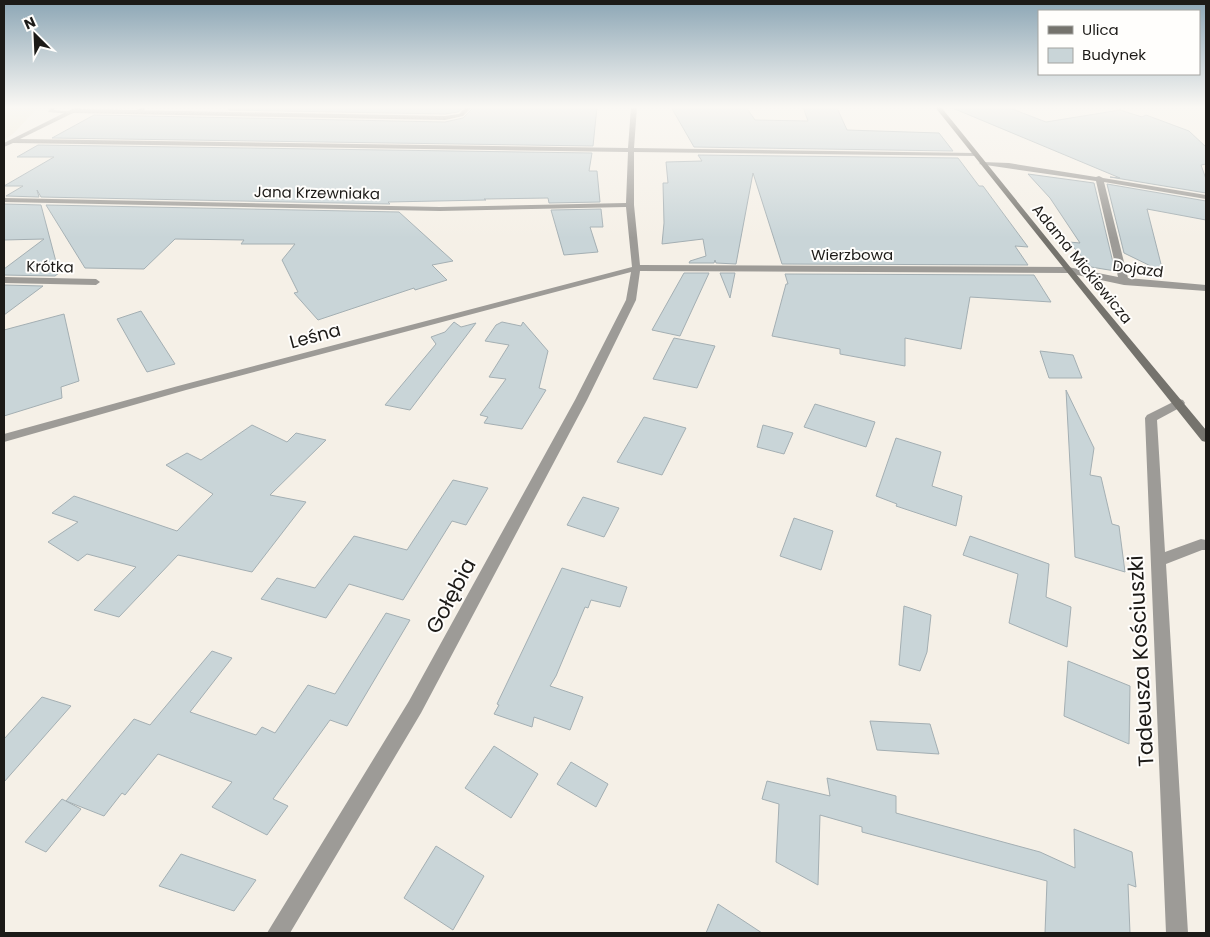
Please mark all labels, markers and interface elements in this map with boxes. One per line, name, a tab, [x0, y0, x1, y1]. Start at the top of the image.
north arrow	[10, 10, 60, 60]
legend	[1038, 10, 1200, 75]
text: N	[21, 12, 39, 34]
text: Ulica	[1082, 19, 1119, 40]
text: Budynek	[1082, 44, 1146, 65]
street label: Jana Krzewniaka	[254, 181, 380, 204]
street label: Adama Mickiewicza	[1028, 199, 1137, 328]
street label: Wierzbowa	[811, 244, 893, 265]
street label: Dojazd	[1111, 255, 1165, 282]
street label: Krótka	[26, 256, 74, 277]
street label: Leśna	[287, 317, 343, 354]
street label: Gołębia	[419, 553, 483, 639]
street label: Tadeusza Kościuszki	[1120, 555, 1161, 767]

